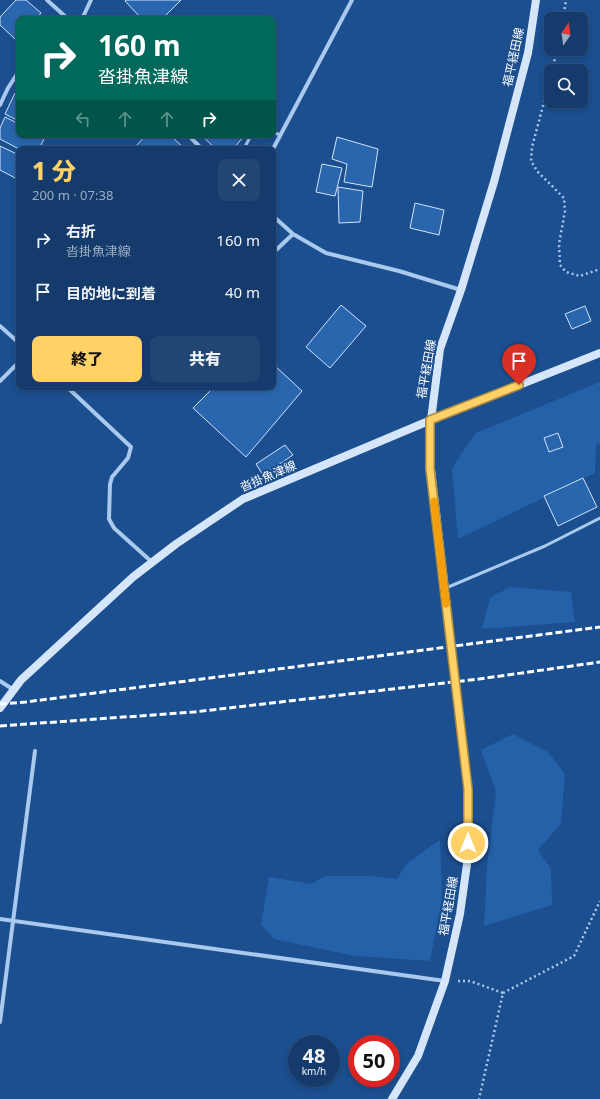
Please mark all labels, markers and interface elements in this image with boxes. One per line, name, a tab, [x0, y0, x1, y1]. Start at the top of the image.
north arrow	[544, 12, 588, 56]
map controls	[544, 12, 588, 108]
text: 160 m	[98, 26, 181, 64]
street label: 福平経田線	[498, 26, 528, 88]
icon: right	[32, 32, 84, 84]
text: 沓掛魚津線	[98, 64, 188, 88]
button: search	[544, 64, 588, 108]
icon: left	[72, 108, 94, 130]
icon: ahead	[114, 108, 136, 130]
icon: ahead	[156, 108, 178, 130]
icon: right	[198, 108, 220, 130]
text: 1 分	[32, 154, 76, 187]
button: close	[218, 159, 260, 201]
text: 200 m · 07:38	[32, 186, 113, 204]
text: 右折	[66, 221, 96, 241]
icon: right	[32, 229, 54, 251]
text: 160 m	[216, 230, 260, 250]
text: 沓掛魚津線	[66, 242, 131, 260]
icon: arrive	[32, 281, 54, 303]
text: 40 m	[225, 282, 260, 302]
text: 目的地に到着	[66, 283, 156, 303]
button: 終了	[32, 336, 142, 382]
button: 共有	[150, 336, 260, 382]
street label: 福平経田線	[412, 338, 440, 400]
pin	[502, 344, 536, 385]
icon: arrive	[508, 350, 530, 372]
street label: 沓掛魚津線	[237, 456, 299, 496]
position arrow	[447, 822, 489, 864]
street label: 福平経田線	[434, 875, 462, 937]
speed limit sign: 50	[348, 1035, 400, 1087]
text: 48	[303, 1042, 325, 1069]
text: km/h	[302, 1064, 326, 1078]

